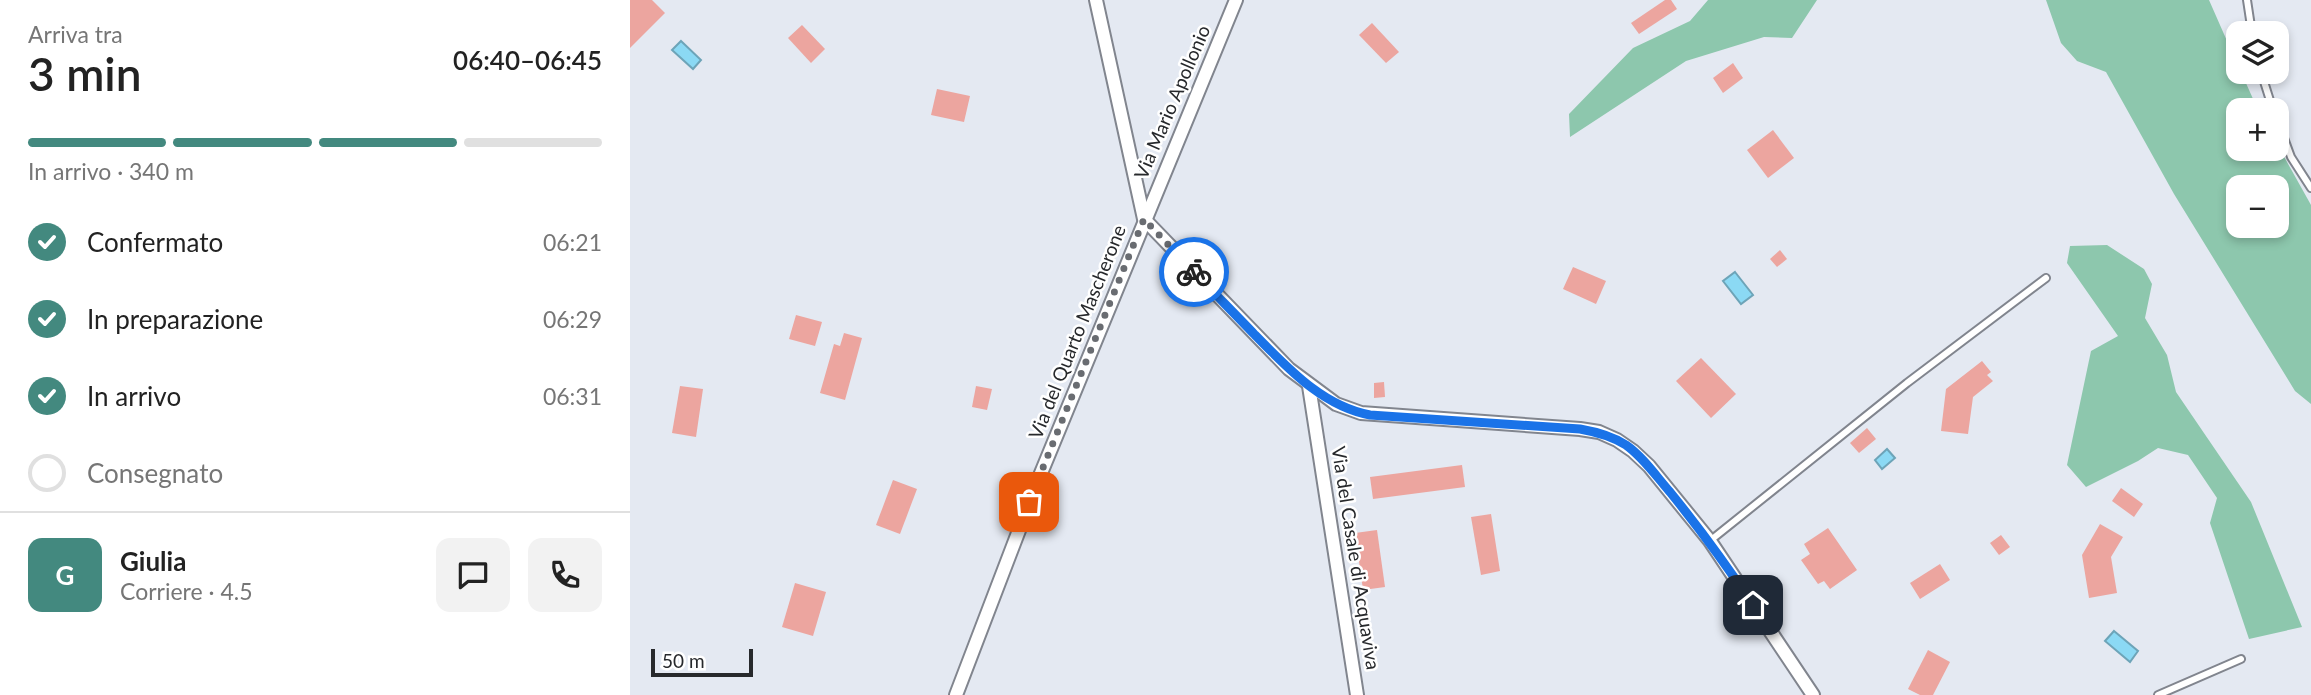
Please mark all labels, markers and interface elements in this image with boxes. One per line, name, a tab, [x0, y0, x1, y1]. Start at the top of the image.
text: Arriva tra	[28, 20, 123, 48]
street label: Via Mario Apollonio	[1129, 21, 1214, 182]
map controls	[2226, 21, 2289, 238]
button: layers	[2226, 21, 2289, 84]
text: 06:40–06:45	[453, 44, 602, 76]
text: 3 min	[28, 46, 142, 101]
button: +	[2226, 98, 2289, 161]
text: In arrivo · 340 m	[28, 157, 194, 185]
button: −	[2226, 175, 2289, 238]
street label: Via del Quarto Mascherone	[1023, 221, 1130, 442]
icon: check	[28, 223, 66, 261]
text: Confermato	[87, 226, 223, 258]
text: 06:21	[543, 228, 602, 256]
courier	[1159, 237, 1229, 307]
icon: bike	[1175, 253, 1213, 291]
icon: check	[28, 300, 66, 338]
text: In preparazione	[87, 303, 263, 335]
text: 06:29	[543, 305, 602, 333]
icon: check	[28, 377, 66, 415]
text: In arrivo	[87, 380, 181, 412]
text: 06:31	[543, 382, 602, 410]
street label: Via del Casale di Acquaviva	[1327, 445, 1386, 671]
text: Consegnato	[87, 457, 223, 489]
pin	[999, 472, 1059, 532]
icon: bag	[1010, 483, 1048, 521]
button: chat	[436, 538, 510, 612]
button: phone	[528, 538, 602, 612]
text: Giulia	[120, 545, 186, 577]
text: G	[56, 559, 74, 591]
pin	[1723, 575, 1783, 635]
text: Corriere · 4.5	[120, 577, 253, 605]
icon: home	[1734, 586, 1772, 624]
scale bar	[651, 646, 752, 678]
text: 50 m	[662, 649, 705, 672]

